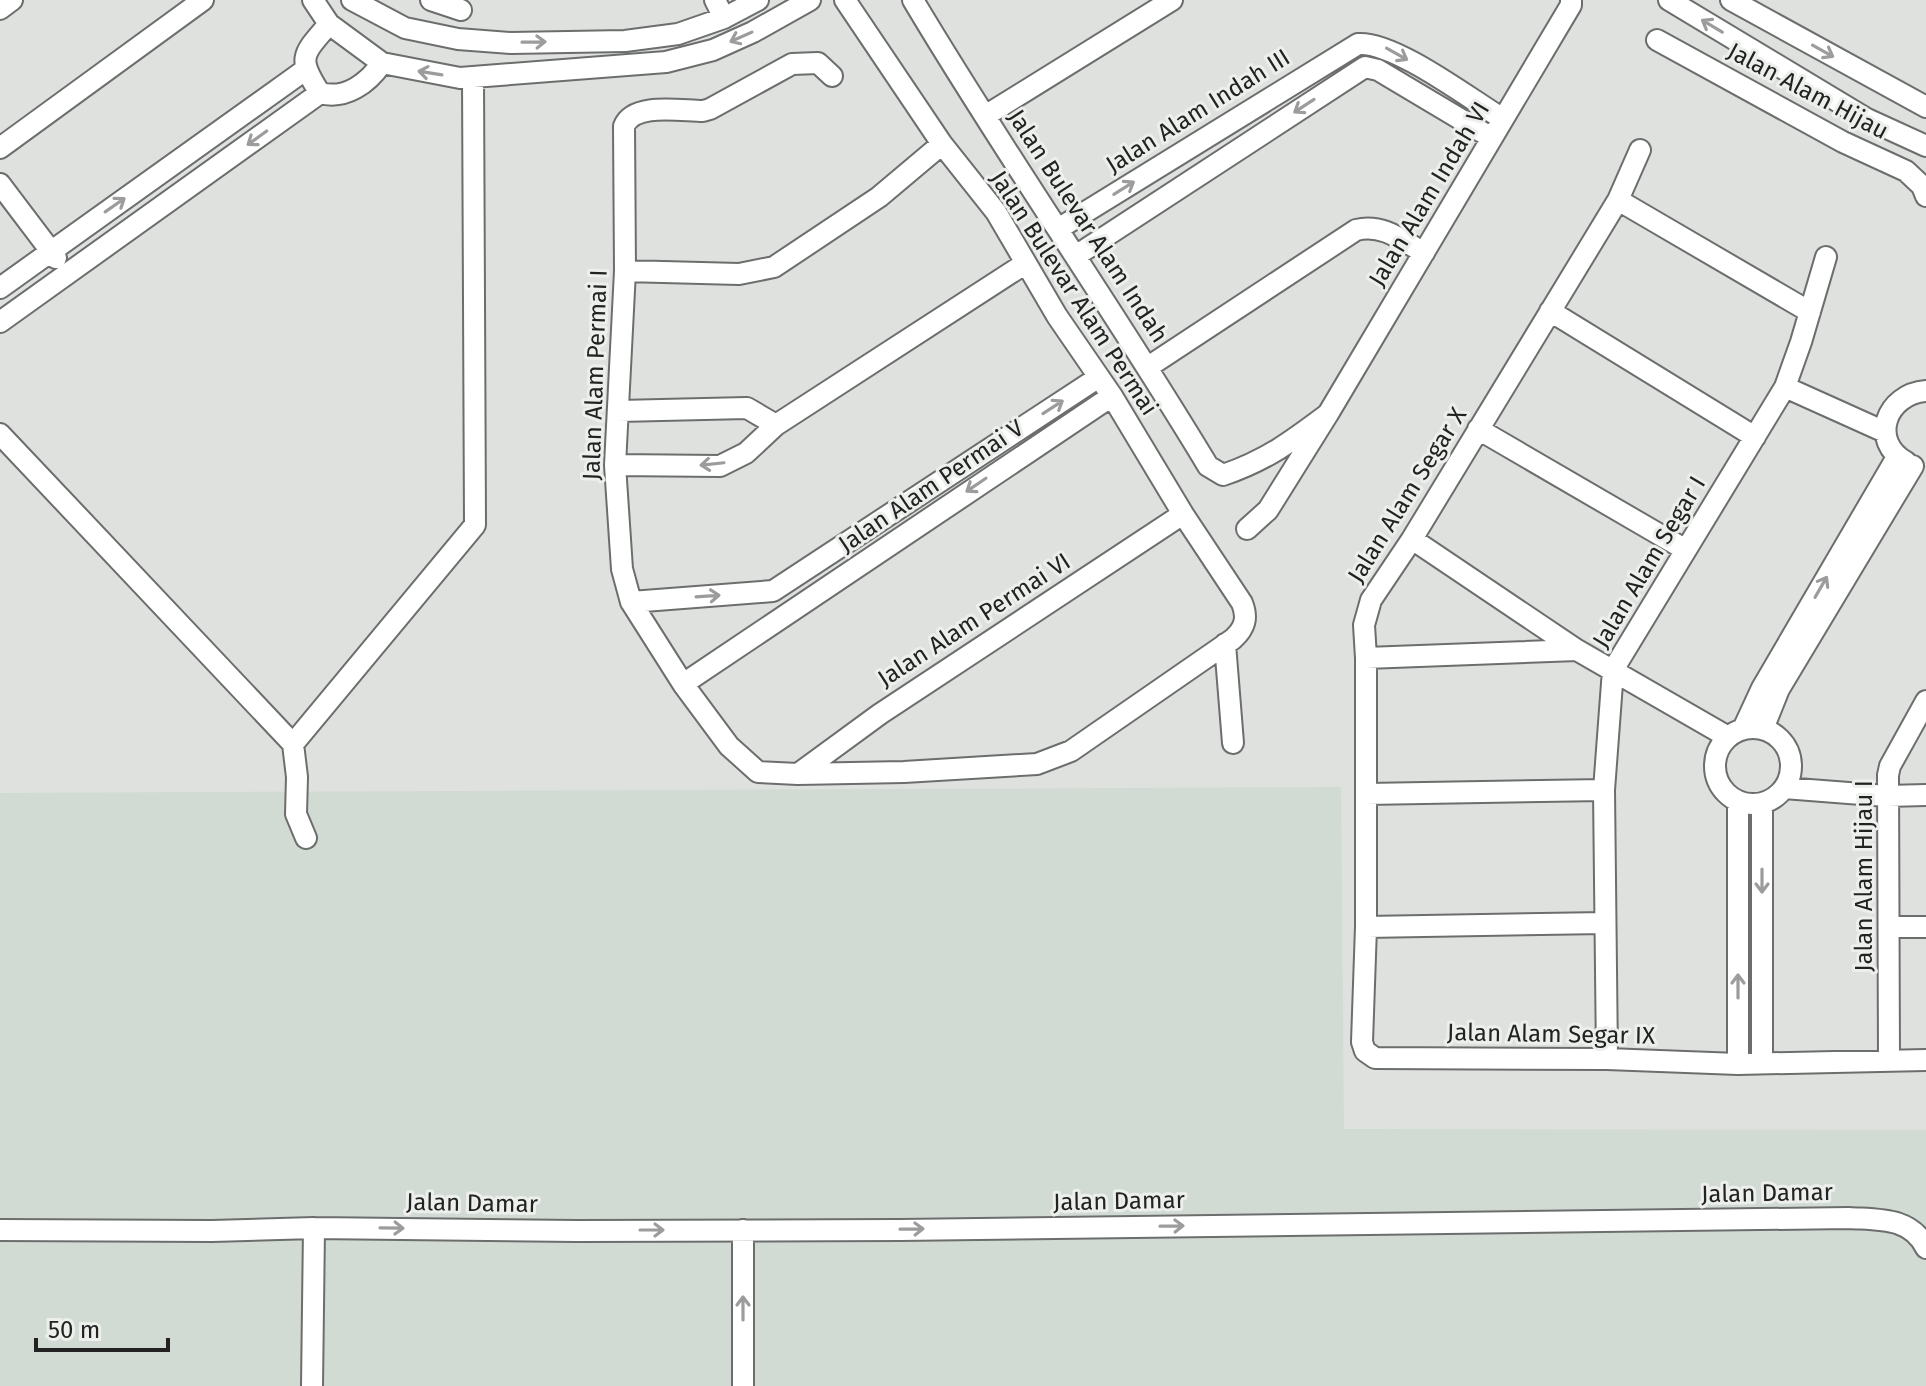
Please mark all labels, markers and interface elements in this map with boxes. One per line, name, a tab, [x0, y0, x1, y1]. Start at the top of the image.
one-way arrow	[1701, 18, 1724, 34]
one-way arrow	[729, 31, 754, 46]
one-way arrow	[520, 35, 547, 50]
street label: Jalan Alam Hijau	[1723, 37, 1893, 145]
street label: Jalan Alam Indah III	[1101, 43, 1295, 179]
one-way arrow	[1811, 44, 1835, 59]
one-way arrow	[1385, 46, 1408, 62]
one-way arrow	[418, 65, 444, 80]
street label: Jalan Alam Indah VI	[1363, 97, 1495, 291]
one-way arrow	[1293, 98, 1316, 114]
street label: Jalan Bulevar Alam Indah	[1002, 104, 1174, 348]
one-way arrow	[246, 130, 268, 147]
street label: Jalan Bulevar Alam Permai	[984, 166, 1164, 420]
one-way arrow	[1112, 179, 1135, 195]
one-way arrow	[103, 197, 125, 213]
street label: Jalan Alam Permai I	[577, 269, 613, 481]
one-way arrow	[1042, 399, 1064, 416]
street label: Jalan Alam Segar X	[1342, 402, 1472, 588]
street label: Jalan Alam Permai V	[833, 413, 1029, 558]
one-way arrow	[699, 457, 725, 472]
street label: Jalan Alam Segar I	[1587, 471, 1711, 653]
one-way arrow	[966, 477, 988, 493]
street label: Jalan Alam Permai VI	[872, 547, 1076, 693]
one-way arrow	[1813, 576, 1829, 599]
one-way arrow	[694, 588, 721, 603]
street label: Jalan Alam Hijau I	[1850, 780, 1878, 972]
one-way arrow	[1754, 867, 1770, 894]
one-way arrow	[1730, 973, 1746, 1000]
street label: Jalan Alam Segar IX	[1447, 1018, 1655, 1050]
street label: Jalan Damar	[1701, 1178, 1834, 1208]
street label: Jalan Damar	[1053, 1186, 1186, 1216]
street label: Jalan Damar	[406, 1188, 539, 1218]
one-way arrow	[1158, 1218, 1185, 1234]
one-way arrow	[378, 1221, 405, 1236]
one-way arrow	[638, 1222, 665, 1238]
one-way arrow	[898, 1222, 925, 1237]
one-way arrow	[735, 1295, 751, 1322]
scale bar	[36, 1302, 168, 1352]
text: 50 m	[48, 1316, 100, 1344]

